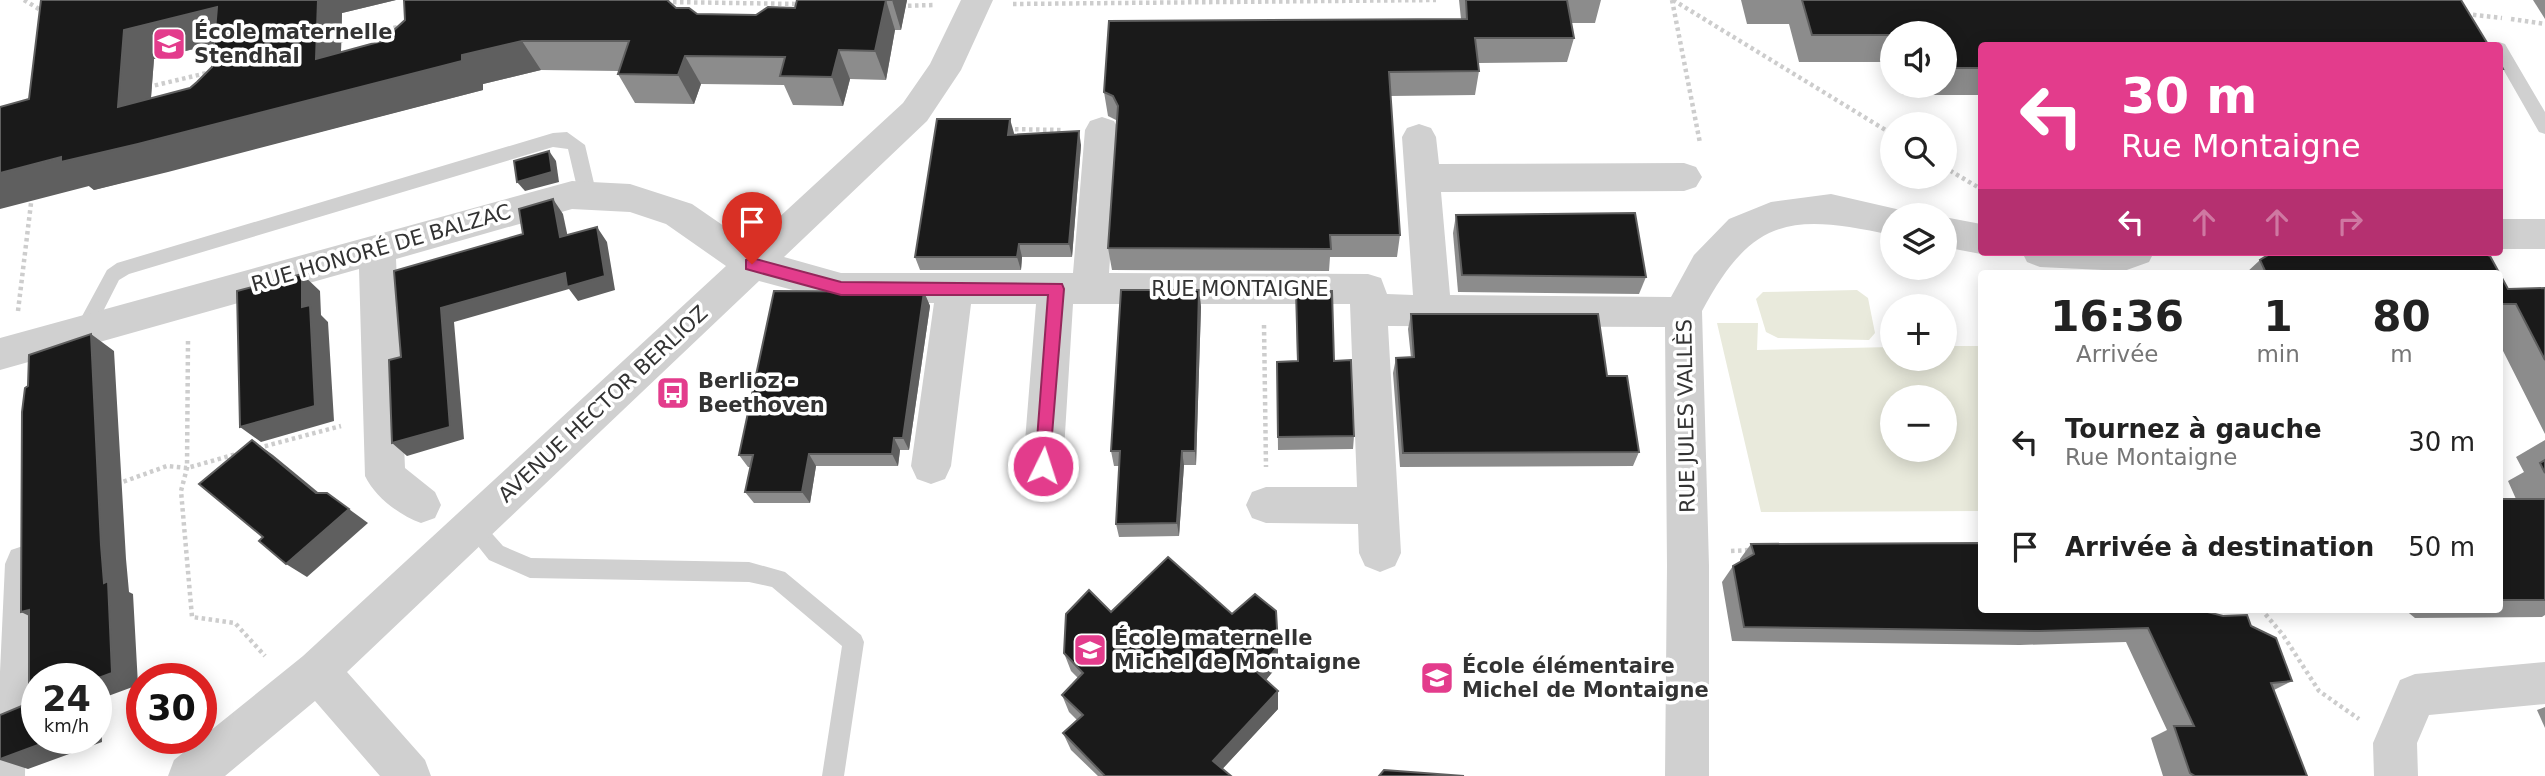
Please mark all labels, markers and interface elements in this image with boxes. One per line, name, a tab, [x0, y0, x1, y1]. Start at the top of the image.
place label: École maternelle Stendhal	[194, 19, 393, 68]
map controls	[1880, 21, 1957, 462]
button: sound	[1880, 21, 1957, 98]
school or university icon: École maternelle Stendhal	[150, 25, 188, 63]
text: 30 m	[2121, 68, 2257, 125]
icon: left	[2006, 70, 2097, 161]
button: search	[1880, 112, 1957, 189]
text: Rue Montaigne	[2121, 127, 2361, 165]
pin	[722, 192, 782, 264]
street label: RUE HONORÉ DE BALZAC	[248, 198, 513, 297]
icon: arrive	[733, 203, 771, 241]
button: layers	[1880, 203, 1957, 280]
icon: left	[2112, 203, 2150, 241]
icon: ahead	[2185, 203, 2223, 241]
icon: ahead	[2258, 203, 2296, 241]
icon: right	[2331, 203, 2369, 241]
street label: RUE MONTAIGNE	[1151, 277, 1329, 301]
text: 16:36	[2050, 292, 2184, 341]
text: 1	[2263, 292, 2293, 341]
text: 80	[2372, 292, 2431, 341]
button: +	[1880, 294, 1957, 371]
street label: AVENUE HECTOR BERLIOZ	[493, 301, 713, 507]
street label: RUE JULES VALLÈS	[1671, 319, 1700, 513]
text: Arrivée	[2076, 341, 2158, 367]
text: min	[2256, 341, 2300, 367]
text: m	[2390, 341, 2413, 367]
place label: Berlioz - Beethoven	[698, 369, 825, 417]
bus stop icon: Berlioz - Beethoven	[654, 374, 692, 412]
button: −	[1880, 385, 1957, 462]
text: Tournez à gauche	[2065, 414, 2322, 444]
icon: left	[2006, 423, 2044, 461]
text: 30 m	[2408, 427, 2475, 457]
position arrow	[1006, 429, 1080, 503]
text: Rue Montaigne	[2065, 444, 2237, 470]
icon: arrive	[2006, 528, 2044, 566]
text: Arrivée à destination	[2065, 532, 2374, 562]
text: 50 m	[2408, 532, 2475, 562]
place label: École maternelle Michel de Montaigne	[1114, 625, 1361, 674]
school or university icon: École maternelle Michel de Montaigne	[1071, 631, 1109, 669]
place label: École élémentaire Michel de Montaigne	[1462, 653, 1709, 702]
school or university icon: École élémentaire Michel de Montaigne	[1418, 659, 1456, 697]
speed limit sign: 30	[126, 663, 217, 754]
text: 24	[42, 679, 91, 719]
text: km/h	[44, 715, 89, 736]

